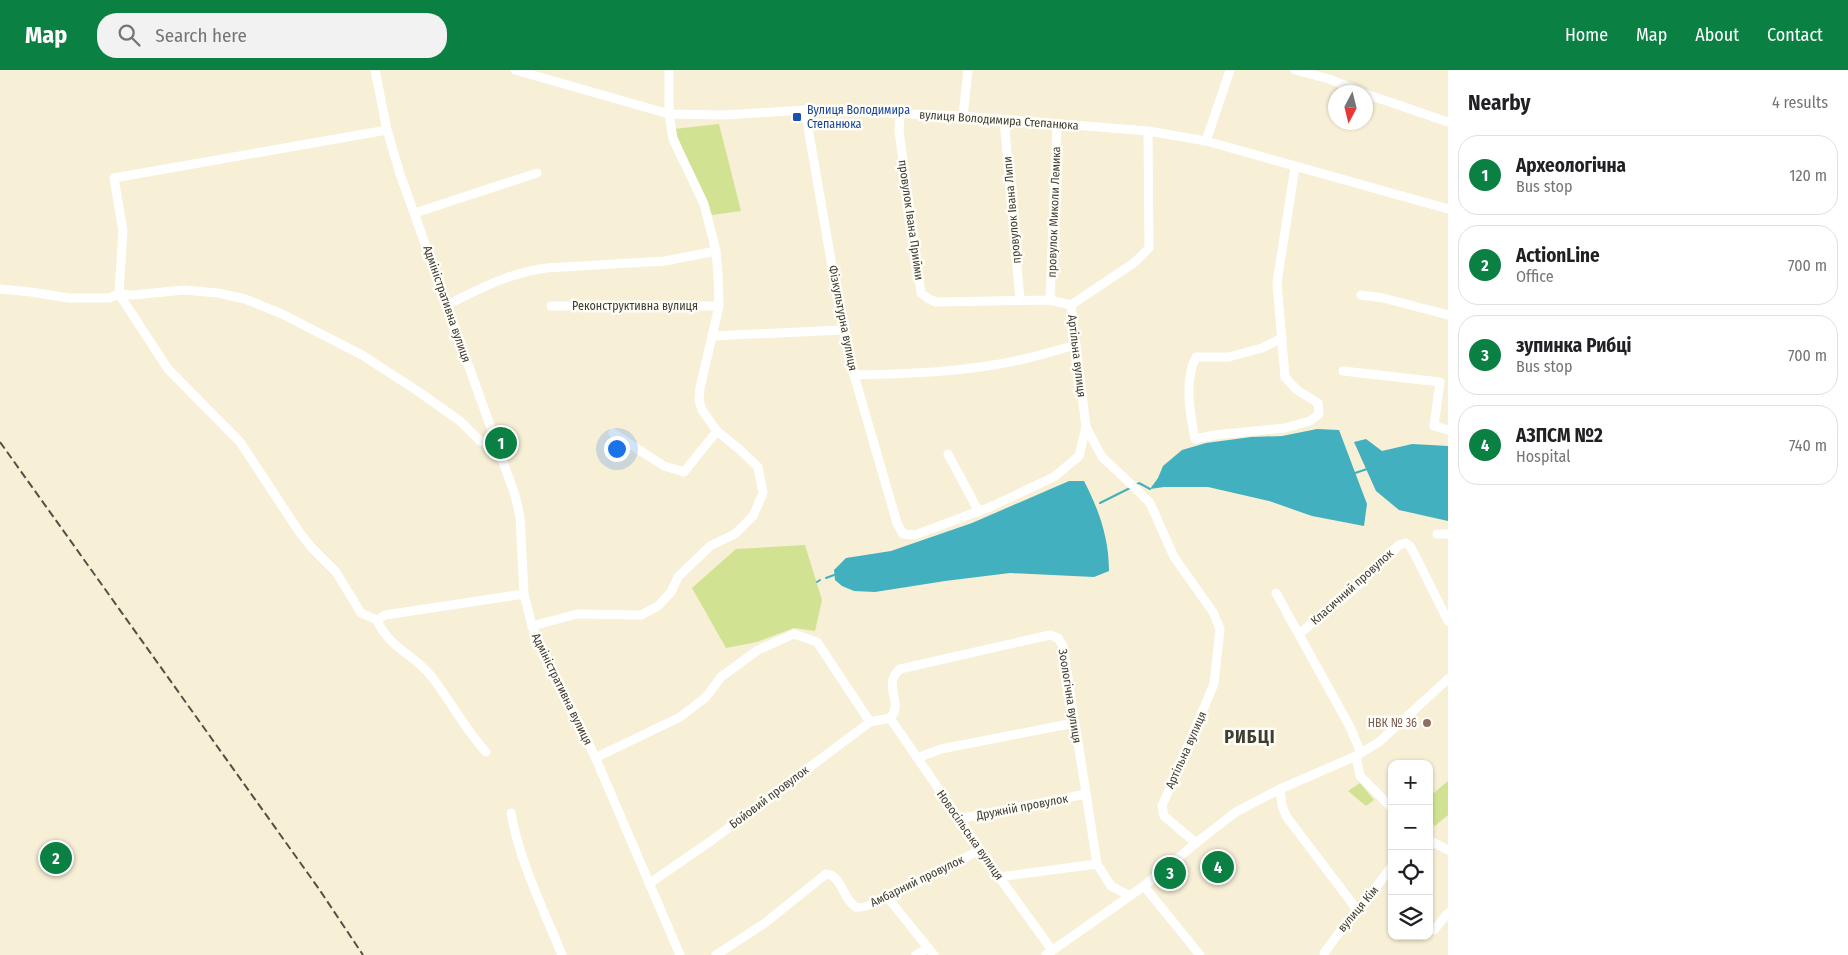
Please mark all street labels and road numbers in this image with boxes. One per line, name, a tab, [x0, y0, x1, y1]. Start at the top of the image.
street label: вулиця Володимира Степанюка	[919, 107, 1079, 133]
street label: провулок Миколи Лемика	[1045, 146, 1063, 278]
street label: провулок Івана Липи	[1000, 156, 1024, 264]
street label: провулок Івана Прийми	[896, 159, 926, 281]
street label: Адміністративна вулиця	[420, 244, 474, 364]
street label: Фізкультурна вулиця	[826, 264, 860, 372]
street label: Реконструктивна вулиця	[572, 299, 698, 313]
street label: Артільна вулиця	[1065, 314, 1089, 398]
street label: Класичний провулок	[1308, 546, 1396, 628]
street label: Адміністративна вулиця	[529, 631, 595, 747]
street label: Зоологічна вулиця	[1056, 648, 1084, 744]
street label: Артільна вулиця	[1163, 709, 1209, 791]
street label: Бойовий провулок	[727, 762, 812, 831]
street label: Новосільська вулиця	[934, 787, 1006, 883]
street label: Дружній провулок	[974, 791, 1069, 823]
street label: Амбарний провулок	[868, 852, 966, 910]
street label: вулиця Кім	[1335, 883, 1381, 935]

